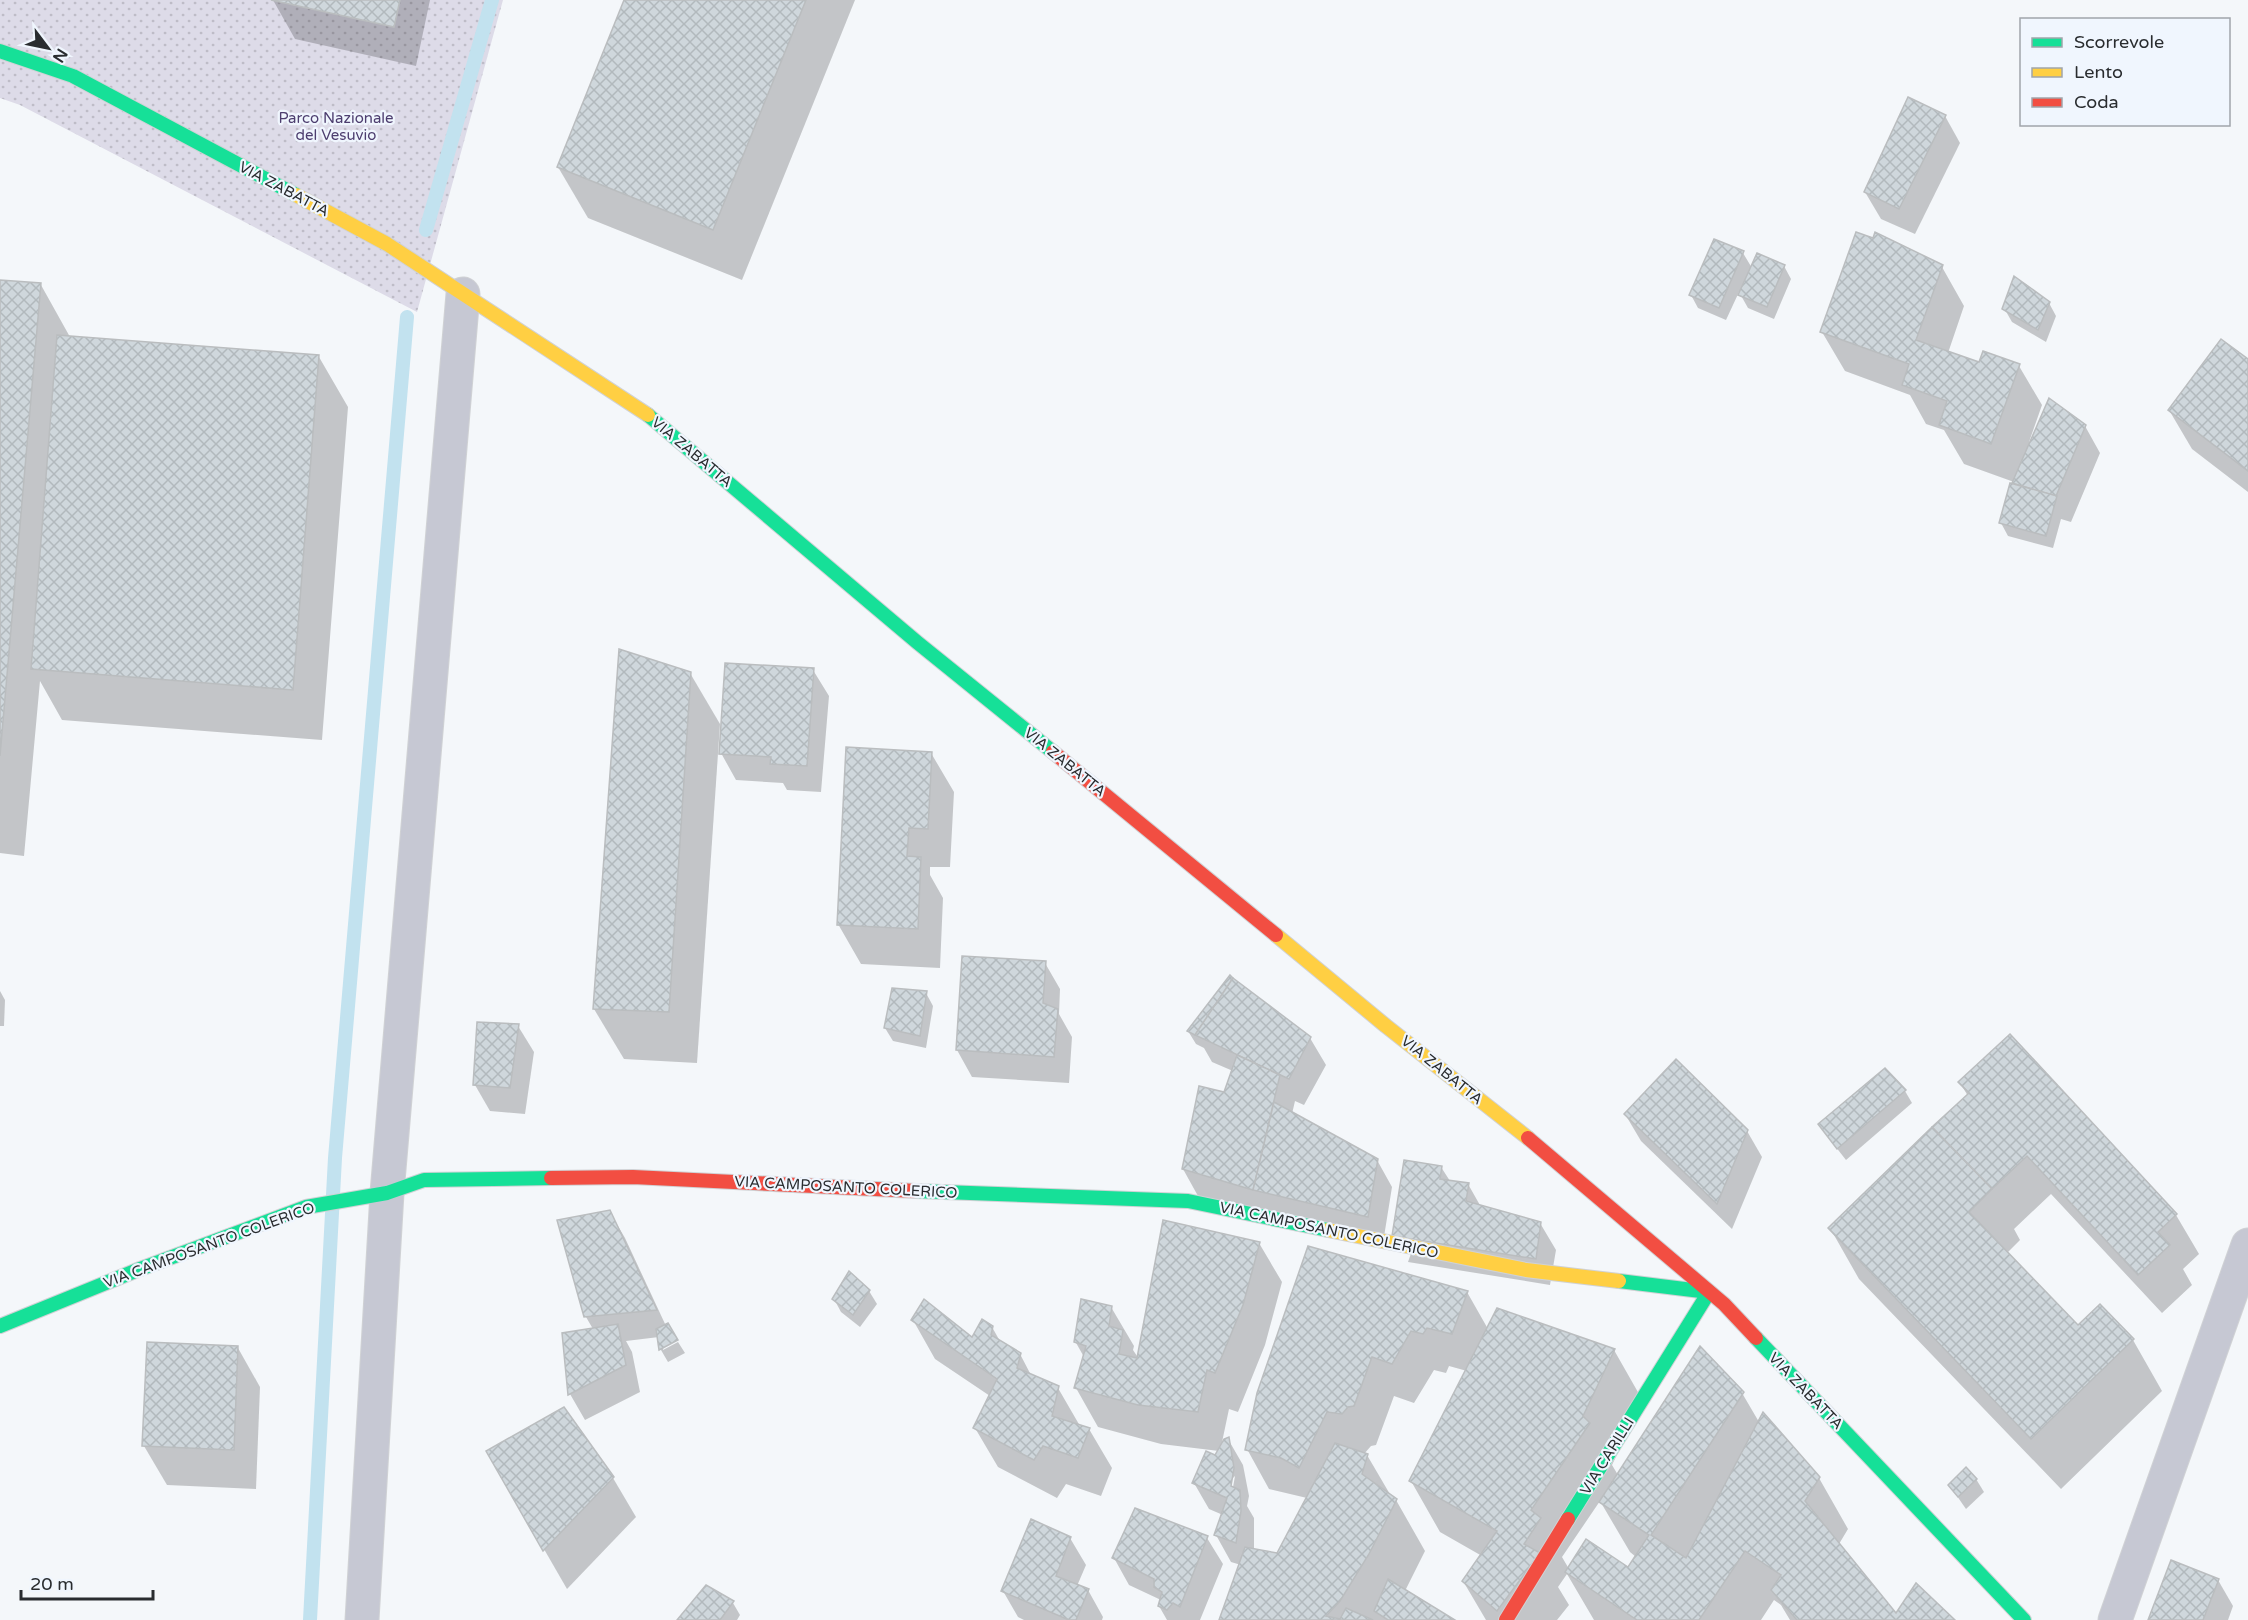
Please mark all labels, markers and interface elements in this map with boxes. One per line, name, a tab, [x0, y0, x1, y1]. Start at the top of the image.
north arrow	[18, 18, 78, 78]
legend	[2020, 18, 2230, 126]
text: Scorrevole	[2074, 31, 2164, 53]
text: N	[48, 45, 72, 66]
text: Lento	[2074, 61, 2123, 83]
text: Coda	[2074, 91, 2119, 113]
park label: Parco Nazionale del Vesuvio	[278, 109, 394, 144]
street label: VIA ZABATTA	[236, 158, 332, 220]
street label: VIA ZABATTA	[648, 413, 736, 491]
street label: VIA ZABATTA	[1021, 724, 1109, 800]
street label: VIA ZABATTA	[1398, 1032, 1486, 1108]
street label: VIA CAMPOSANTO COLERICO	[734, 1172, 958, 1202]
street label: VIA CAMPOSANTO COLERICO	[101, 1198, 317, 1292]
street label: VIA CAMPOSANTO COLERICO	[1218, 1198, 1440, 1262]
street label: VIA ZABATTA	[1765, 1349, 1847, 1433]
street label: VIA CARILLI	[1576, 1414, 1638, 1498]
scale bar	[21, 1563, 153, 1601]
text: 20 m	[30, 1573, 74, 1595]

